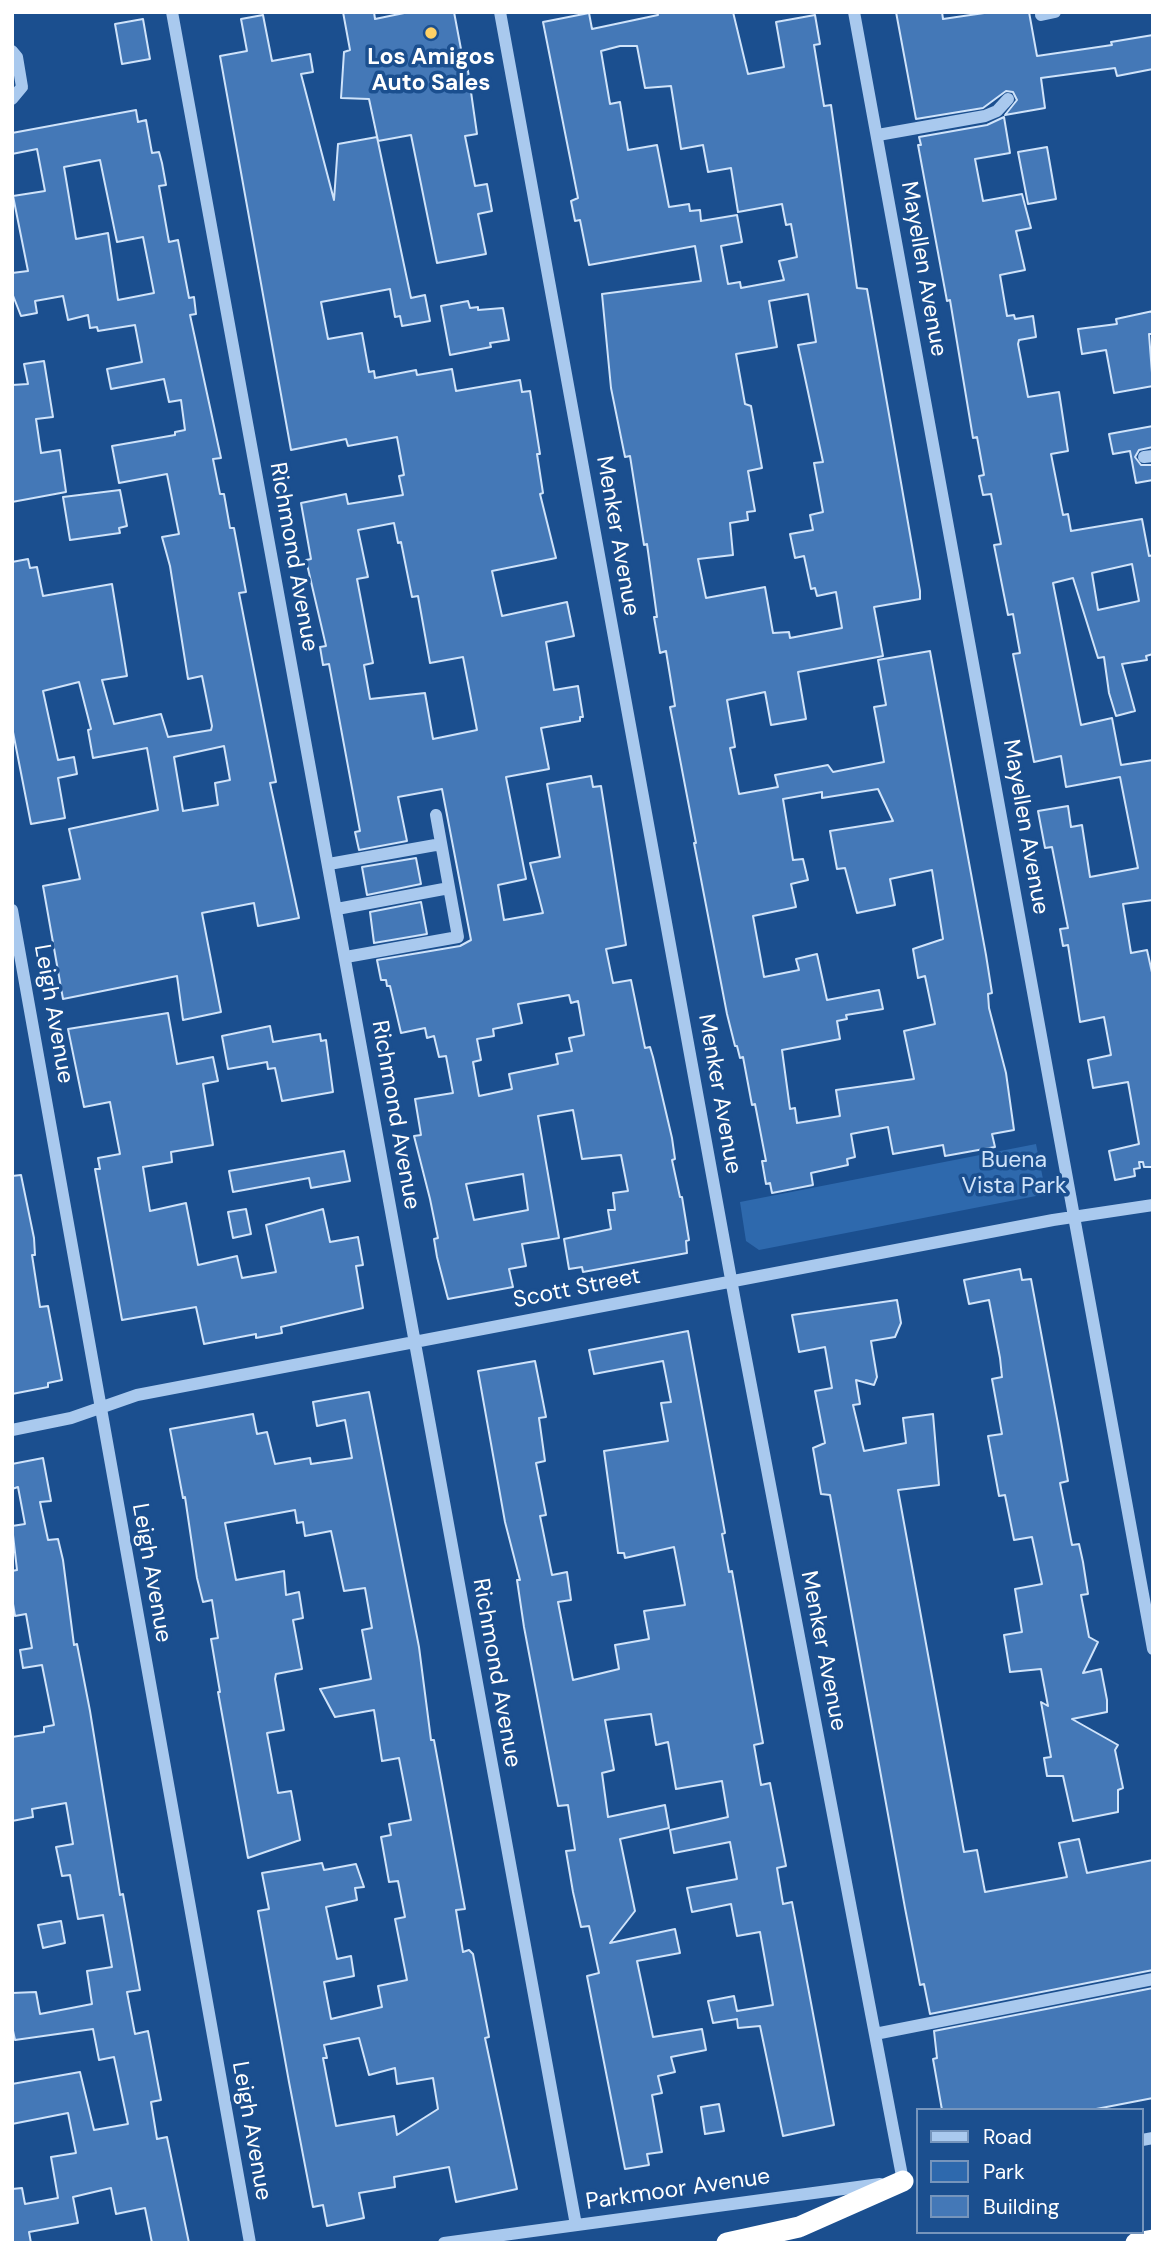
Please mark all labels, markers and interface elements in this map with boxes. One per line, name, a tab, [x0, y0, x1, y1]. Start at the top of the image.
marker: Los Amigos Auto Sales	[423, 25, 439, 41]
place label: Los Amigos Auto Sales	[367, 44, 495, 98]
street label: Mayellen Avenue	[894, 179, 952, 359]
street label: Menker Avenue	[589, 454, 645, 618]
street label: Richmond Avenue	[263, 460, 323, 654]
street label: Mayellen Avenue	[996, 737, 1054, 917]
street label: Leigh Avenue	[27, 942, 79, 1086]
street label: Menker Avenue	[691, 1012, 747, 1176]
street label: Richmond Avenue	[365, 1018, 425, 1212]
park label: Buena Vista Park	[961, 1147, 1067, 1201]
street label: Scott Street	[511, 1263, 643, 1315]
street label: Leigh Avenue	[125, 1501, 177, 1645]
street label: Menker Avenue	[794, 1569, 852, 1733]
street label: Richmond Avenue	[466, 1576, 526, 1770]
street label: Leigh Avenue	[225, 2059, 277, 2203]
legend	[916, 2108, 1144, 2234]
text: Road	[983, 2123, 1032, 2151]
text: Park	[983, 2158, 1024, 2186]
street label: Parkmoor Avenue	[584, 2163, 772, 2217]
text: Building	[983, 2193, 1059, 2221]

